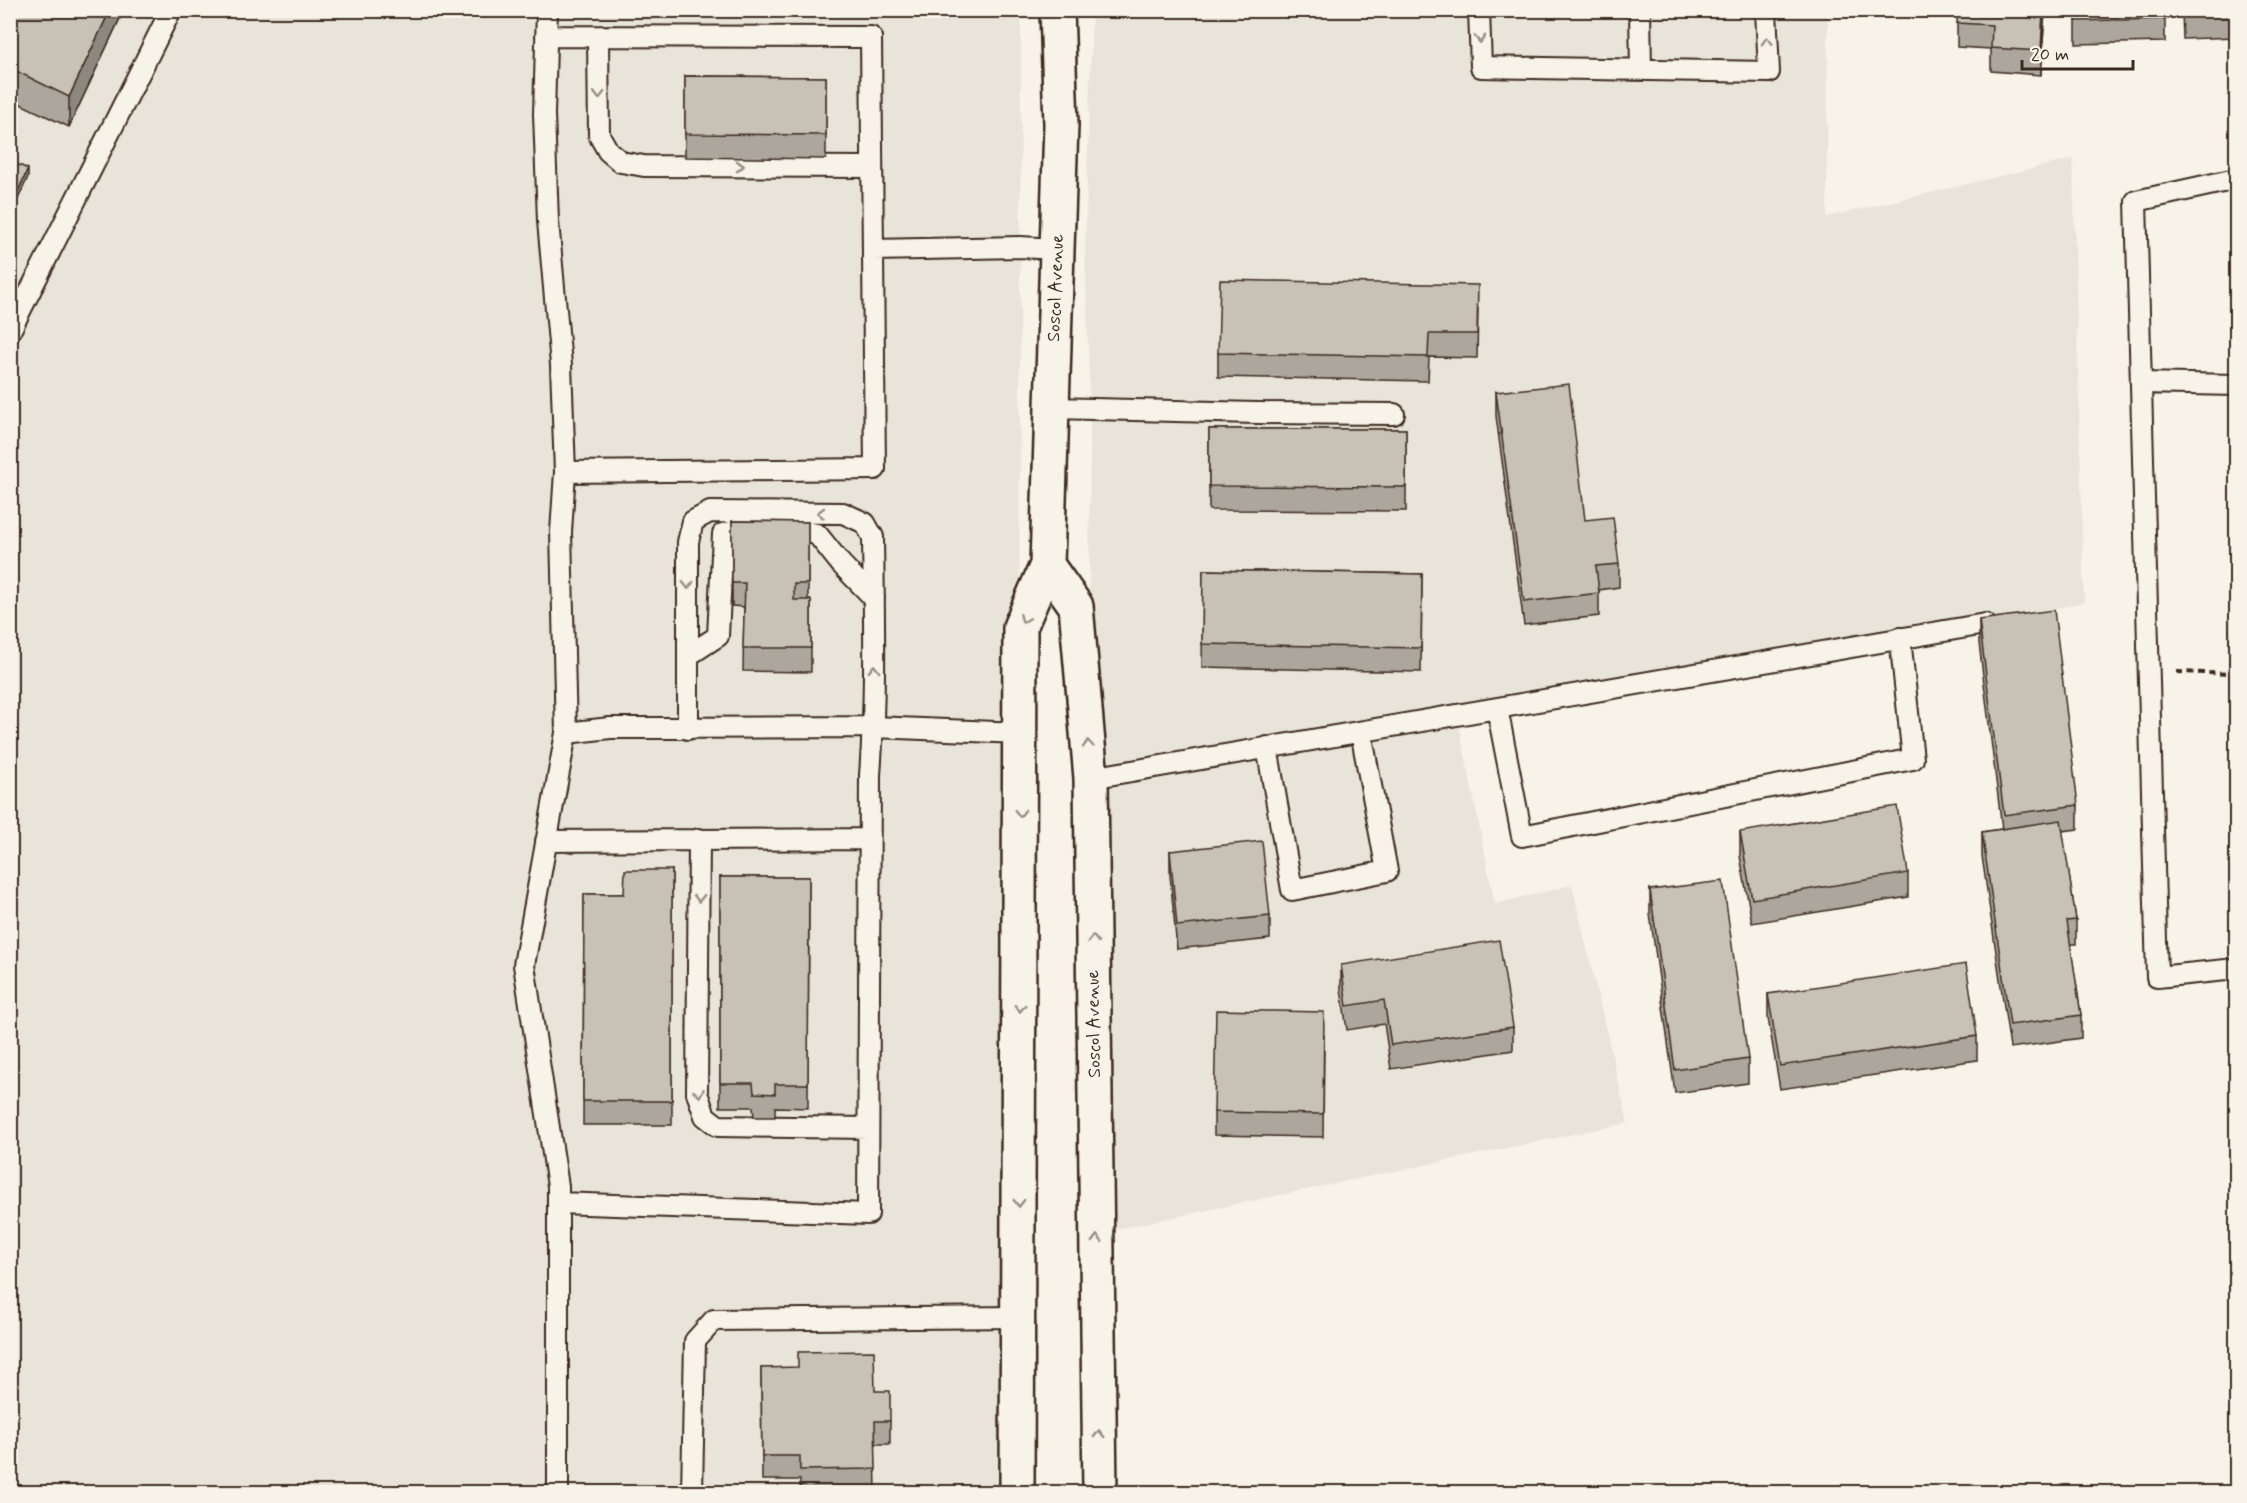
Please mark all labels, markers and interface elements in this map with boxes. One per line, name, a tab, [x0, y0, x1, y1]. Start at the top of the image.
scale bar	[2022, 33, 2133, 71]
one-way arrow	[1474, 34, 1486, 43]
one-way arrow	[1761, 37, 1774, 46]
text: 20 m	[2031, 43, 2069, 67]
one-way arrow	[593, 91, 605, 100]
one-way arrow	[736, 160, 745, 173]
street label: Soscol Avenue	[1042, 234, 1070, 342]
one-way arrow	[816, 507, 825, 519]
one-way arrow	[682, 581, 694, 590]
one-way arrow	[1019, 612, 1031, 623]
one-way arrow	[868, 664, 880, 673]
one-way arrow	[1082, 740, 1095, 749]
one-way arrow	[1014, 808, 1026, 817]
one-way arrow	[693, 893, 705, 902]
one-way arrow	[1087, 935, 1099, 944]
street label: Soscol Avenue	[1081, 970, 1107, 1078]
one-way arrow	[1014, 1003, 1026, 1012]
one-way arrow	[692, 1088, 704, 1097]
one-way arrow	[1013, 1198, 1025, 1207]
one-way arrow	[1091, 1235, 1103, 1244]
one-way arrow	[1093, 1430, 1106, 1439]

